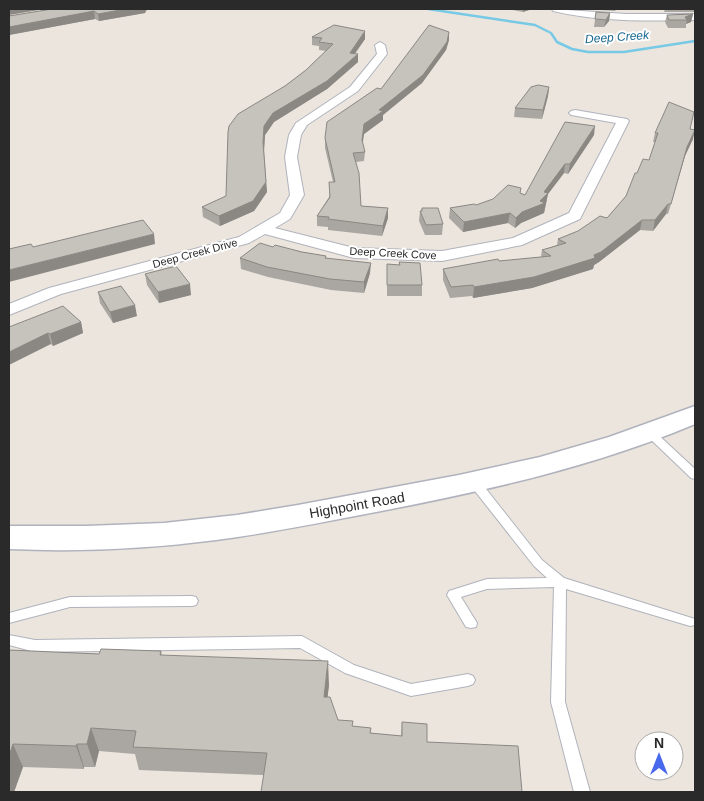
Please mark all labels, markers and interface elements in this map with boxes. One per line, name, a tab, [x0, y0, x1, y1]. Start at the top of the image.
water label: Deep Creek	[585, 28, 650, 46]
street label: Deep Creek Drive	[151, 236, 239, 270]
street label: Deep Creek Cove	[349, 245, 437, 261]
street label: Highpoint Road	[308, 489, 406, 521]
north arrow	[634, 731, 684, 781]
text: N	[654, 735, 664, 751]

